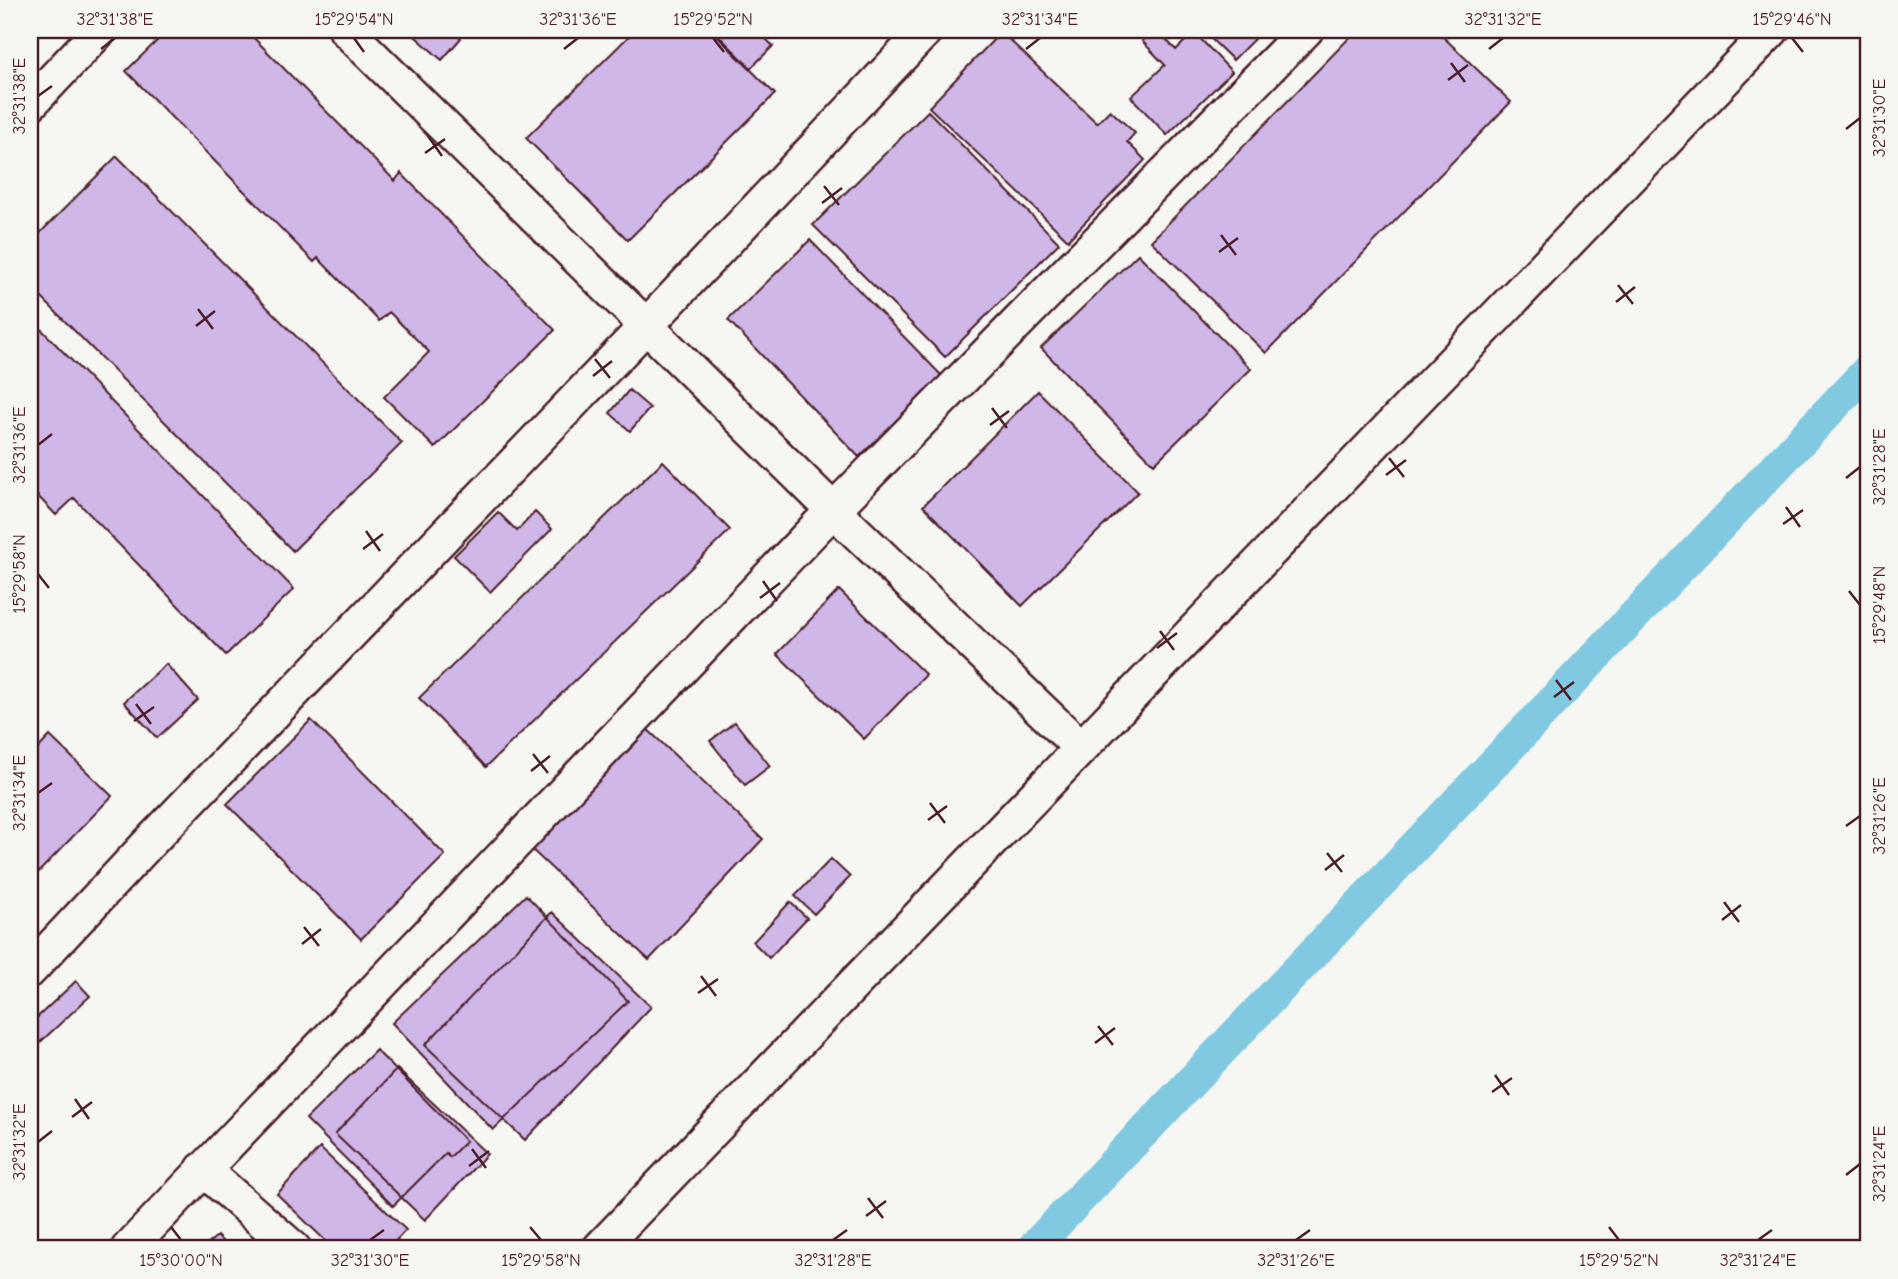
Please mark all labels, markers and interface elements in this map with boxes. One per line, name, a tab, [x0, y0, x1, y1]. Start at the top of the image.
text: 32°31'38"E	[77, 9, 154, 30]
text: 15°29'54"N	[314, 9, 394, 30]
text: 32°31'36"E	[539, 9, 617, 30]
text: 15°29'52"N	[673, 9, 753, 30]
text: 32°31'34"E	[1002, 9, 1078, 30]
text: 32°31'32"E	[1464, 9, 1542, 30]
text: 15°29'46"N	[1752, 9, 1832, 30]
text: 32°31'38"E	[9, 57, 30, 134]
text: 32°31'30"E	[1869, 79, 1890, 157]
text: 32°31'36"E	[9, 406, 30, 484]
text: 32°31'28"E	[1869, 428, 1890, 506]
text: 15°29'58"N	[9, 534, 30, 614]
text: 15°29'48"N	[1869, 566, 1890, 644]
text: 32°31'34"E	[9, 755, 30, 831]
text: 32°31'26"E	[1869, 777, 1890, 855]
text: 32°31'32"E	[9, 1103, 30, 1181]
text: 32°31'24"E	[1869, 1126, 1890, 1202]
text: 15°30'00"N	[139, 1250, 223, 1271]
text: 32°31'30"E	[331, 1250, 409, 1271]
text: 15°29'58"N	[501, 1250, 581, 1271]
text: 32°31'28"E	[794, 1250, 872, 1271]
text: 32°31'26"E	[1257, 1250, 1335, 1271]
text: 15°29'52"N	[1579, 1250, 1659, 1271]
text: 32°31'24"E	[1720, 1250, 1796, 1271]

